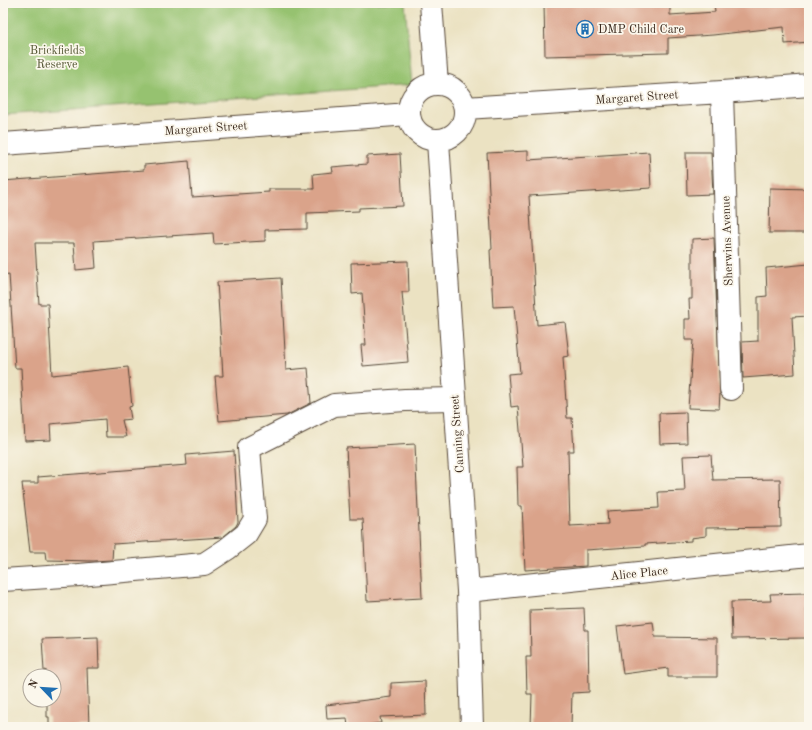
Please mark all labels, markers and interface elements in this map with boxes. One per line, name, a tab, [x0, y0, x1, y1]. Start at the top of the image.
building icon: DMP Child Care	[575, 19, 595, 39]
place label: DMP Child Care	[598, 24, 684, 36]
park label: Brickfields Reserve	[30, 45, 84, 71]
street label: Margaret Street	[595, 89, 679, 107]
street label: Margaret Street	[164, 120, 248, 138]
street label: Sherwins Avenue	[720, 195, 736, 286]
street label: Canning Street	[449, 394, 467, 473]
street label: Alice Place	[610, 565, 669, 583]
north arrow	[22, 668, 62, 708]
text: N	[28, 678, 41, 691]

